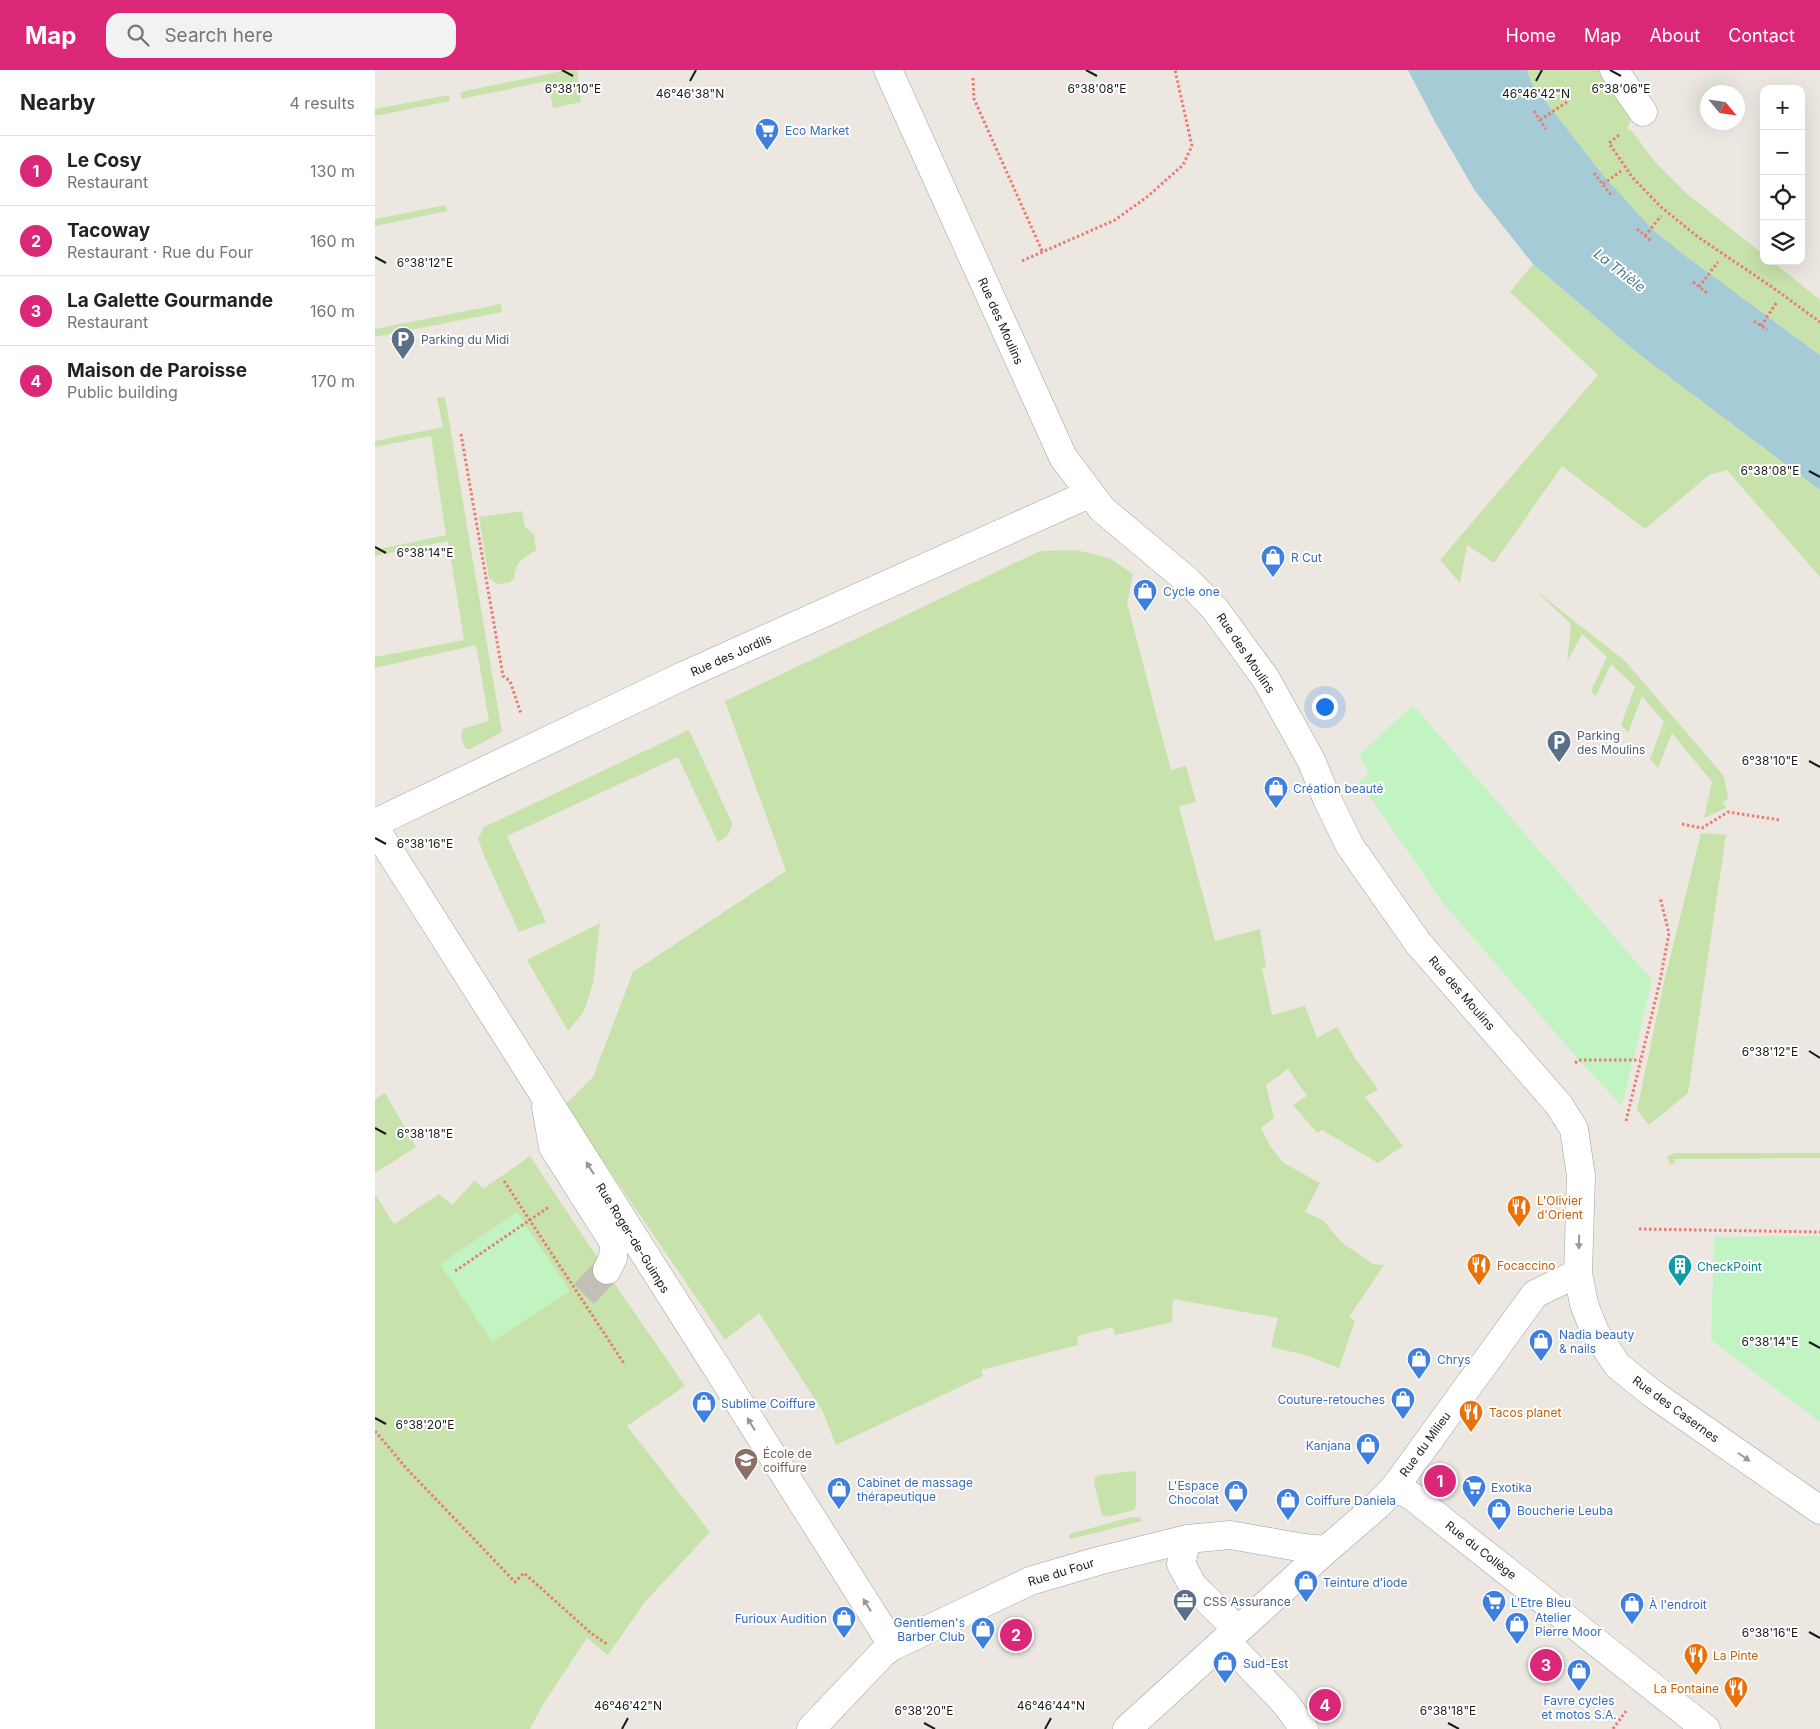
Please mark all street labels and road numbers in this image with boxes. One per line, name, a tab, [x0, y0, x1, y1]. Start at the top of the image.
street label: Rue des Moulins	[975, 275, 1027, 367]
street label: Rue des Moulins	[1214, 610, 1278, 696]
street label: Rue des Jordils	[688, 630, 774, 680]
street label: Rue des Moulins	[1426, 953, 1498, 1033]
street label: Rue Roger-de-Guimps	[593, 1180, 673, 1296]
street label: Rue des Casernes	[1630, 1373, 1722, 1445]
street label: Rue du Milieu	[1396, 1409, 1454, 1479]
street label: Rue du Collège	[1442, 1518, 1520, 1582]
street label: Rue du Four	[1026, 1555, 1096, 1589]

